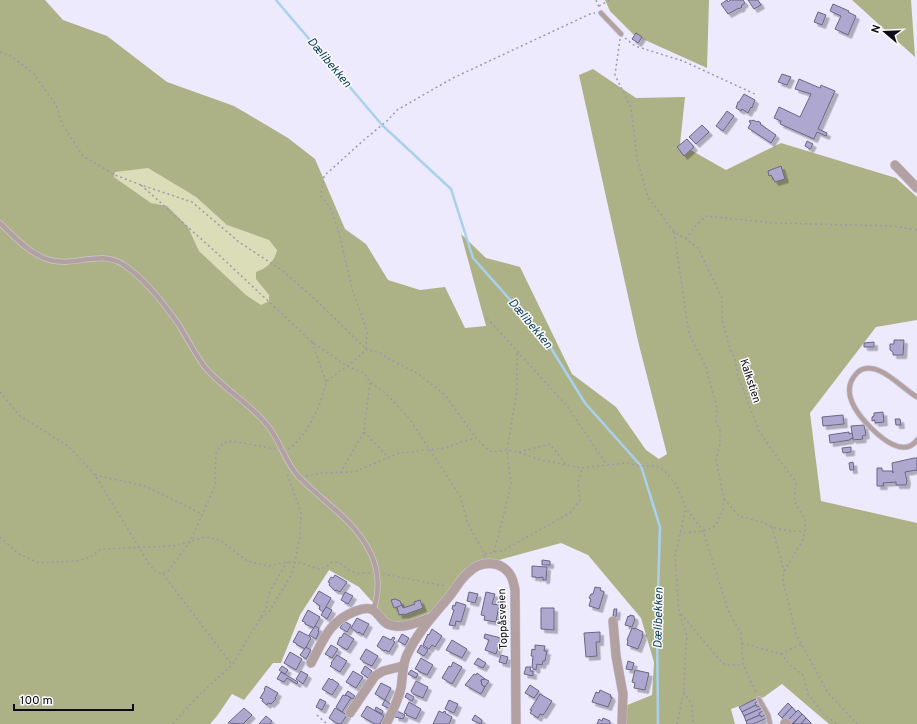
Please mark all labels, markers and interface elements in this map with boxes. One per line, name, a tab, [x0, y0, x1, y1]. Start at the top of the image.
north arrow	[865, 12, 905, 52]
text: N	[869, 23, 884, 35]
water label: Dælibekken	[303, 35, 355, 92]
water label: Dælibekken	[504, 296, 556, 353]
street label: Kalkstien	[736, 357, 764, 405]
water label: Dælibekken	[650, 587, 668, 649]
street label: Toppåsveien	[495, 588, 511, 650]
scale bar	[14, 686, 133, 712]
text: 100 m	[20, 693, 53, 709]

